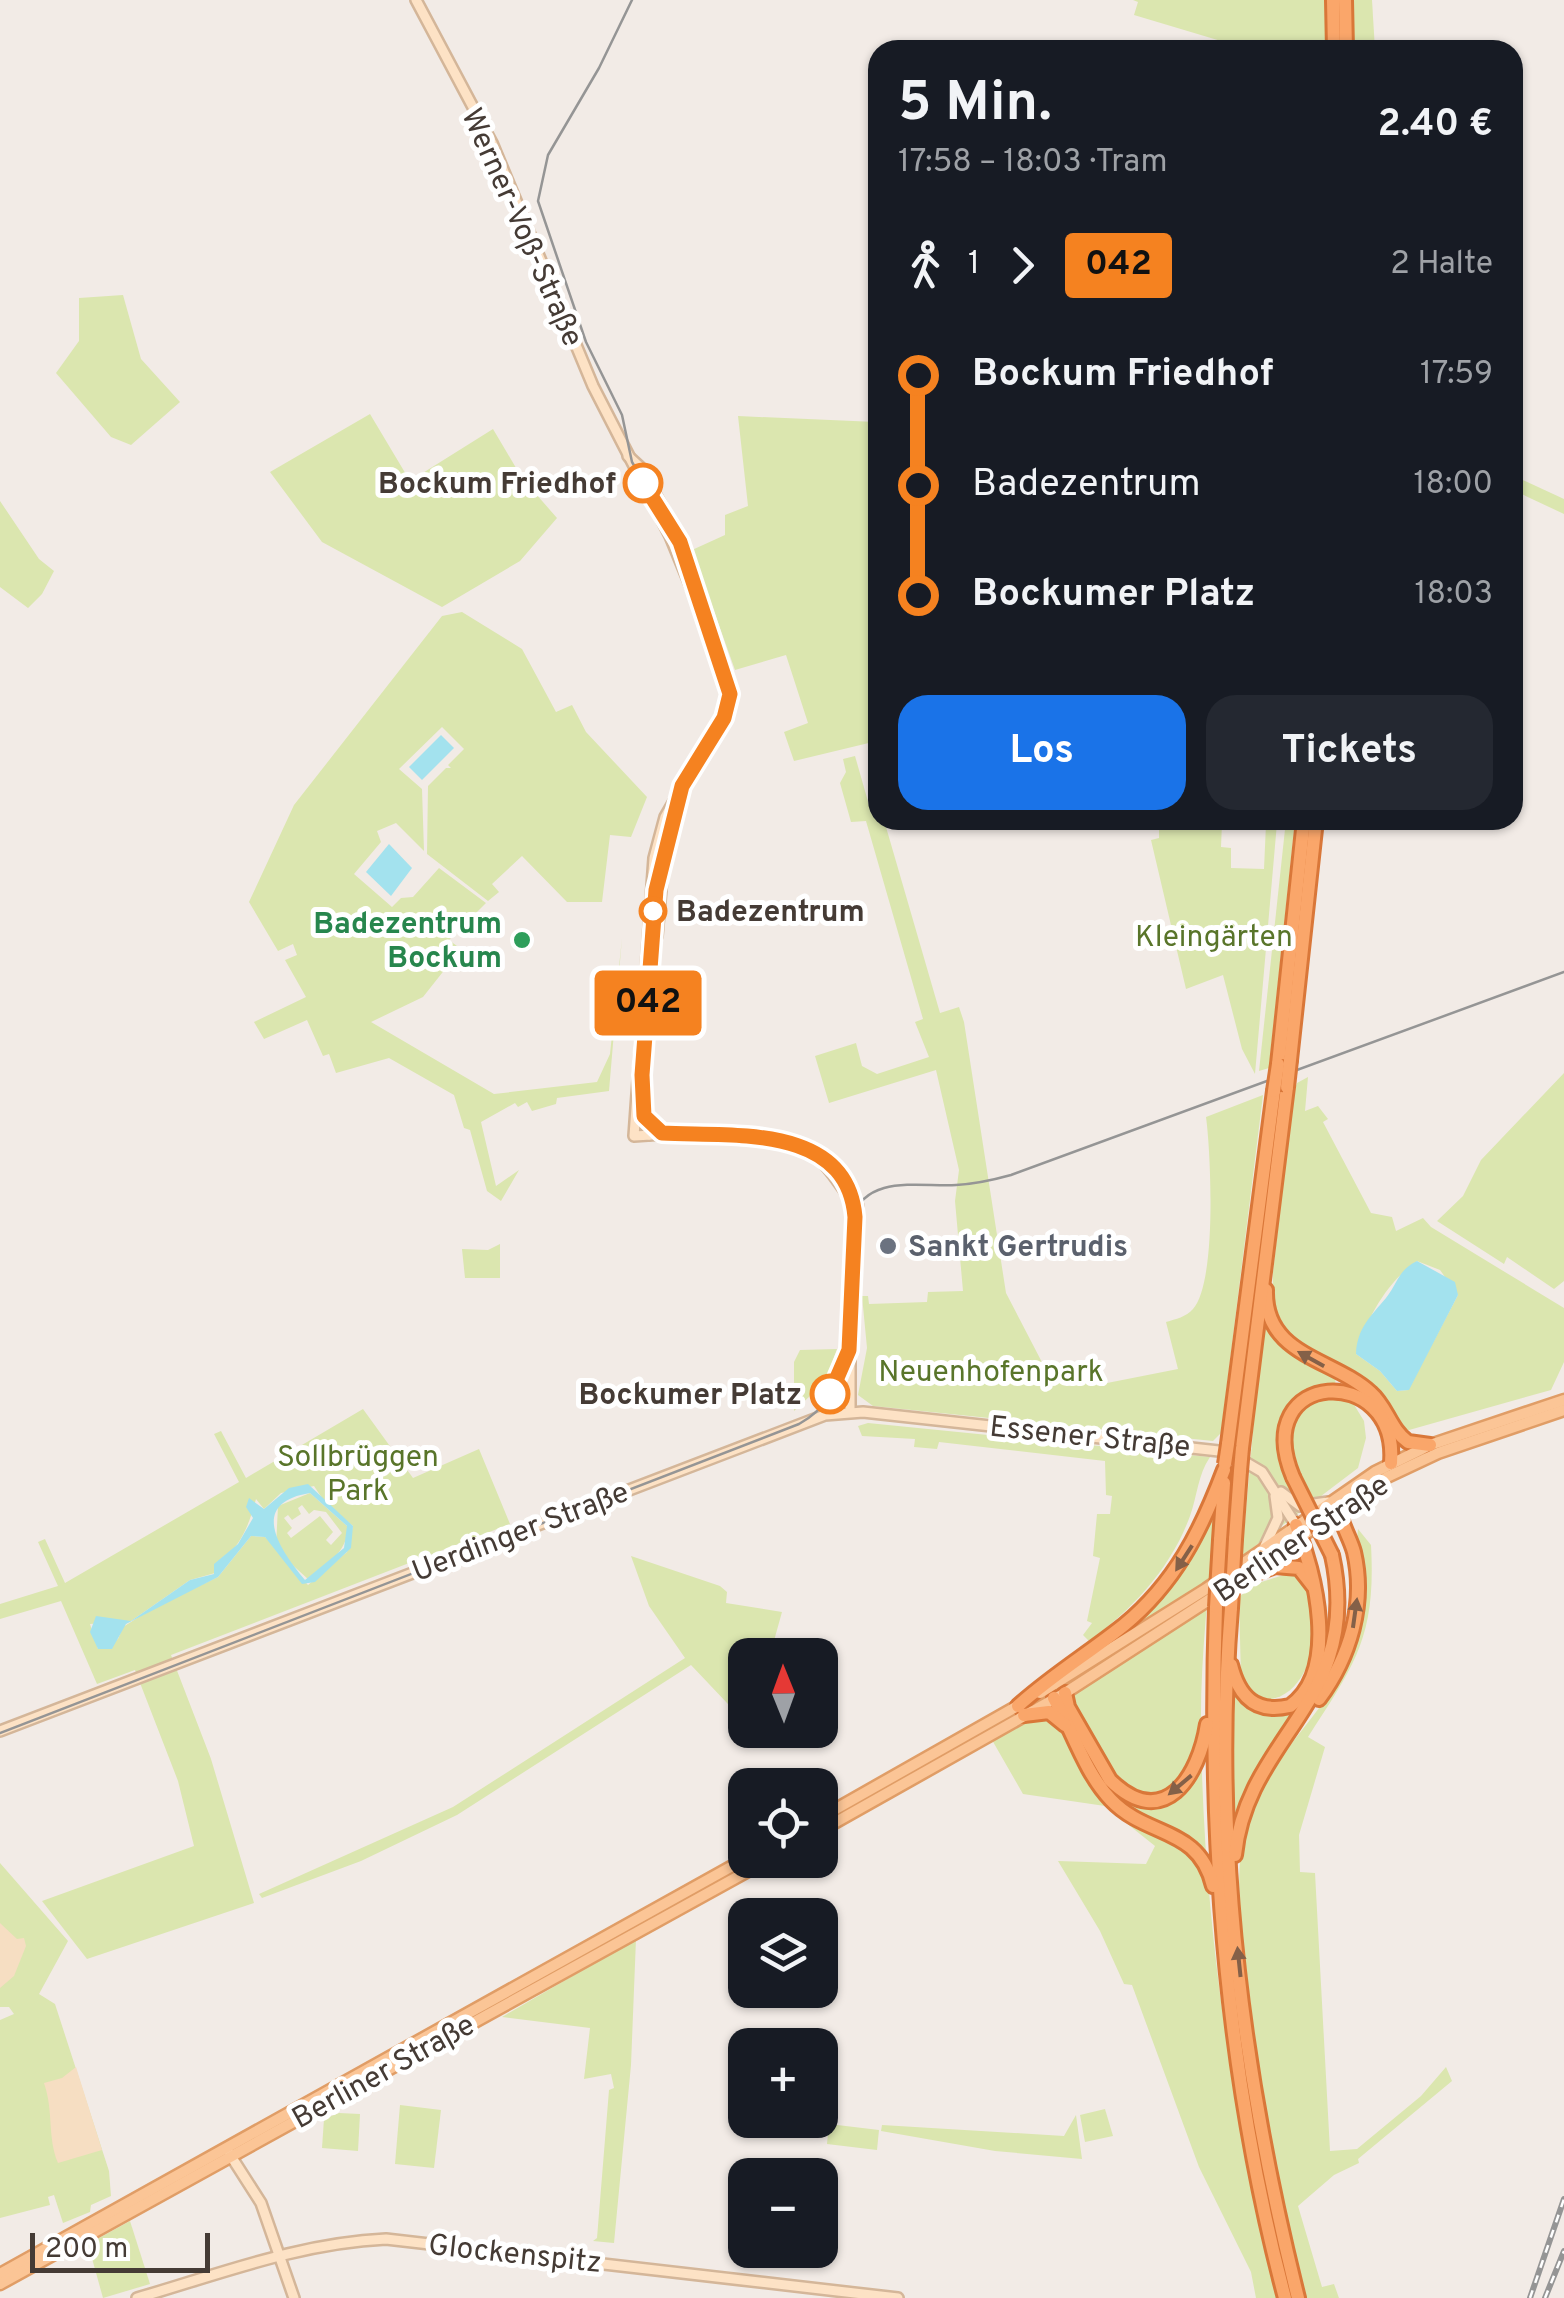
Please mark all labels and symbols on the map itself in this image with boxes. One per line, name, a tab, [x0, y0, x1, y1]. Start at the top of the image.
street label: Werner-Voß-Straße	[452, 103, 590, 353]
marker: Bockum Friedhof	[624, 464, 662, 502]
place label: Bockum Friedhof	[378, 467, 616, 504]
place label: Badezentrum	[676, 895, 865, 932]
marker: Badezentrum	[640, 898, 666, 924]
place label: Badezentrum Bockum	[313, 907, 502, 978]
park label: Kleingärten	[1135, 920, 1293, 957]
marker: Badezentrum Bockum	[511, 929, 533, 951]
line badge: 042	[590, 970, 706, 1036]
place label: Sankt Gertrudis	[908, 1230, 1128, 1267]
marker: Sankt Gertrudis	[877, 1235, 899, 1257]
one-way arrow	[1296, 1350, 1325, 1367]
park label: Neuenhofenpark	[878, 1355, 1104, 1392]
marker: Bockumer Platz	[811, 1375, 849, 1413]
place label: Bockumer Platz	[578, 1378, 802, 1415]
street label: Essener Straße	[988, 1410, 1192, 1467]
park label: Sollbrüggen Park	[277, 1440, 439, 1511]
street label: Berliner Straße	[1208, 1468, 1397, 1612]
street label: Uerdinger Straße	[407, 1475, 634, 1592]
one-way arrow	[1175, 1545, 1193, 1572]
one-way arrow	[1348, 1597, 1364, 1628]
north arrow	[728, 1638, 838, 1748]
one-way arrow	[1168, 1774, 1193, 1796]
one-way arrow	[1231, 1946, 1247, 1977]
street label: Berliner Straße	[286, 2008, 482, 2139]
scale bar	[30, 2228, 210, 2272]
street label: Glockenspitz	[426, 2228, 603, 2283]

